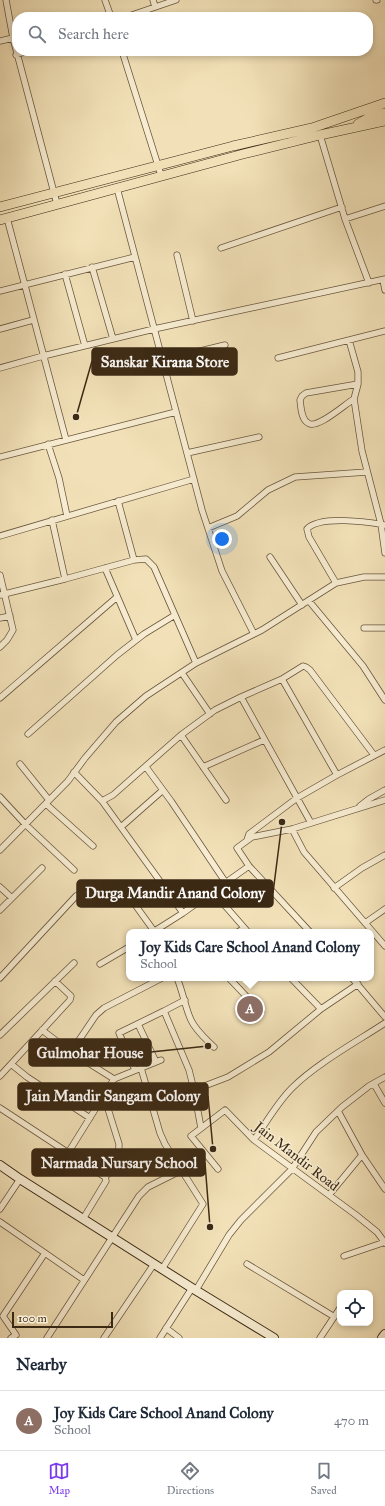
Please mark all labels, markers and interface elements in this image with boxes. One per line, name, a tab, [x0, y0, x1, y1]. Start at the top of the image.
search box	[12, 12, 373, 56]
icon: search	[26, 23, 48, 45]
text: Search here	[58, 25, 129, 43]
callout: Sanskar Kirana Store	[92, 348, 237, 375]
text: Sanskar Kirana Store	[101, 353, 230, 371]
your location	[212, 529, 232, 549]
callout: Durga Mandir Anand Colony	[77, 880, 273, 907]
text: Durga Mandir Anand Colony	[85, 884, 266, 903]
popup	[126, 929, 374, 981]
text: Joy Kids Care School Anand Colony	[140, 938, 360, 956]
text: School	[140, 956, 177, 972]
pin: A	[237, 994, 263, 1024]
callout: Gulmohar House	[29, 1039, 151, 1066]
text: Gulmohar House	[37, 1044, 144, 1062]
callout: Jain Mandir Sangam Colony	[18, 1083, 208, 1110]
text: Jain Mandir Sangam Colony	[24, 1087, 201, 1106]
street label: Jain Mandir Road	[249, 1117, 342, 1195]
callout: Narmada Nursary School	[32, 1149, 205, 1176]
text: Narmada Nursary School	[41, 1154, 198, 1173]
map controls	[337, 1290, 373, 1326]
button: locate	[337, 1290, 373, 1326]
scale bar	[12, 1310, 113, 1329]
text: 100 m	[18, 1312, 47, 1325]
text: Nearby	[16, 1354, 67, 1375]
text: Joy Kids Care School Anand Colony	[54, 1404, 274, 1422]
text: A	[25, 1413, 33, 1429]
text: 470 m	[334, 1413, 369, 1429]
text: School	[54, 1422, 91, 1438]
tab: Map	[48, 1460, 70, 1497]
tab: Directions	[167, 1460, 214, 1497]
tab: Saved	[311, 1460, 337, 1497]

